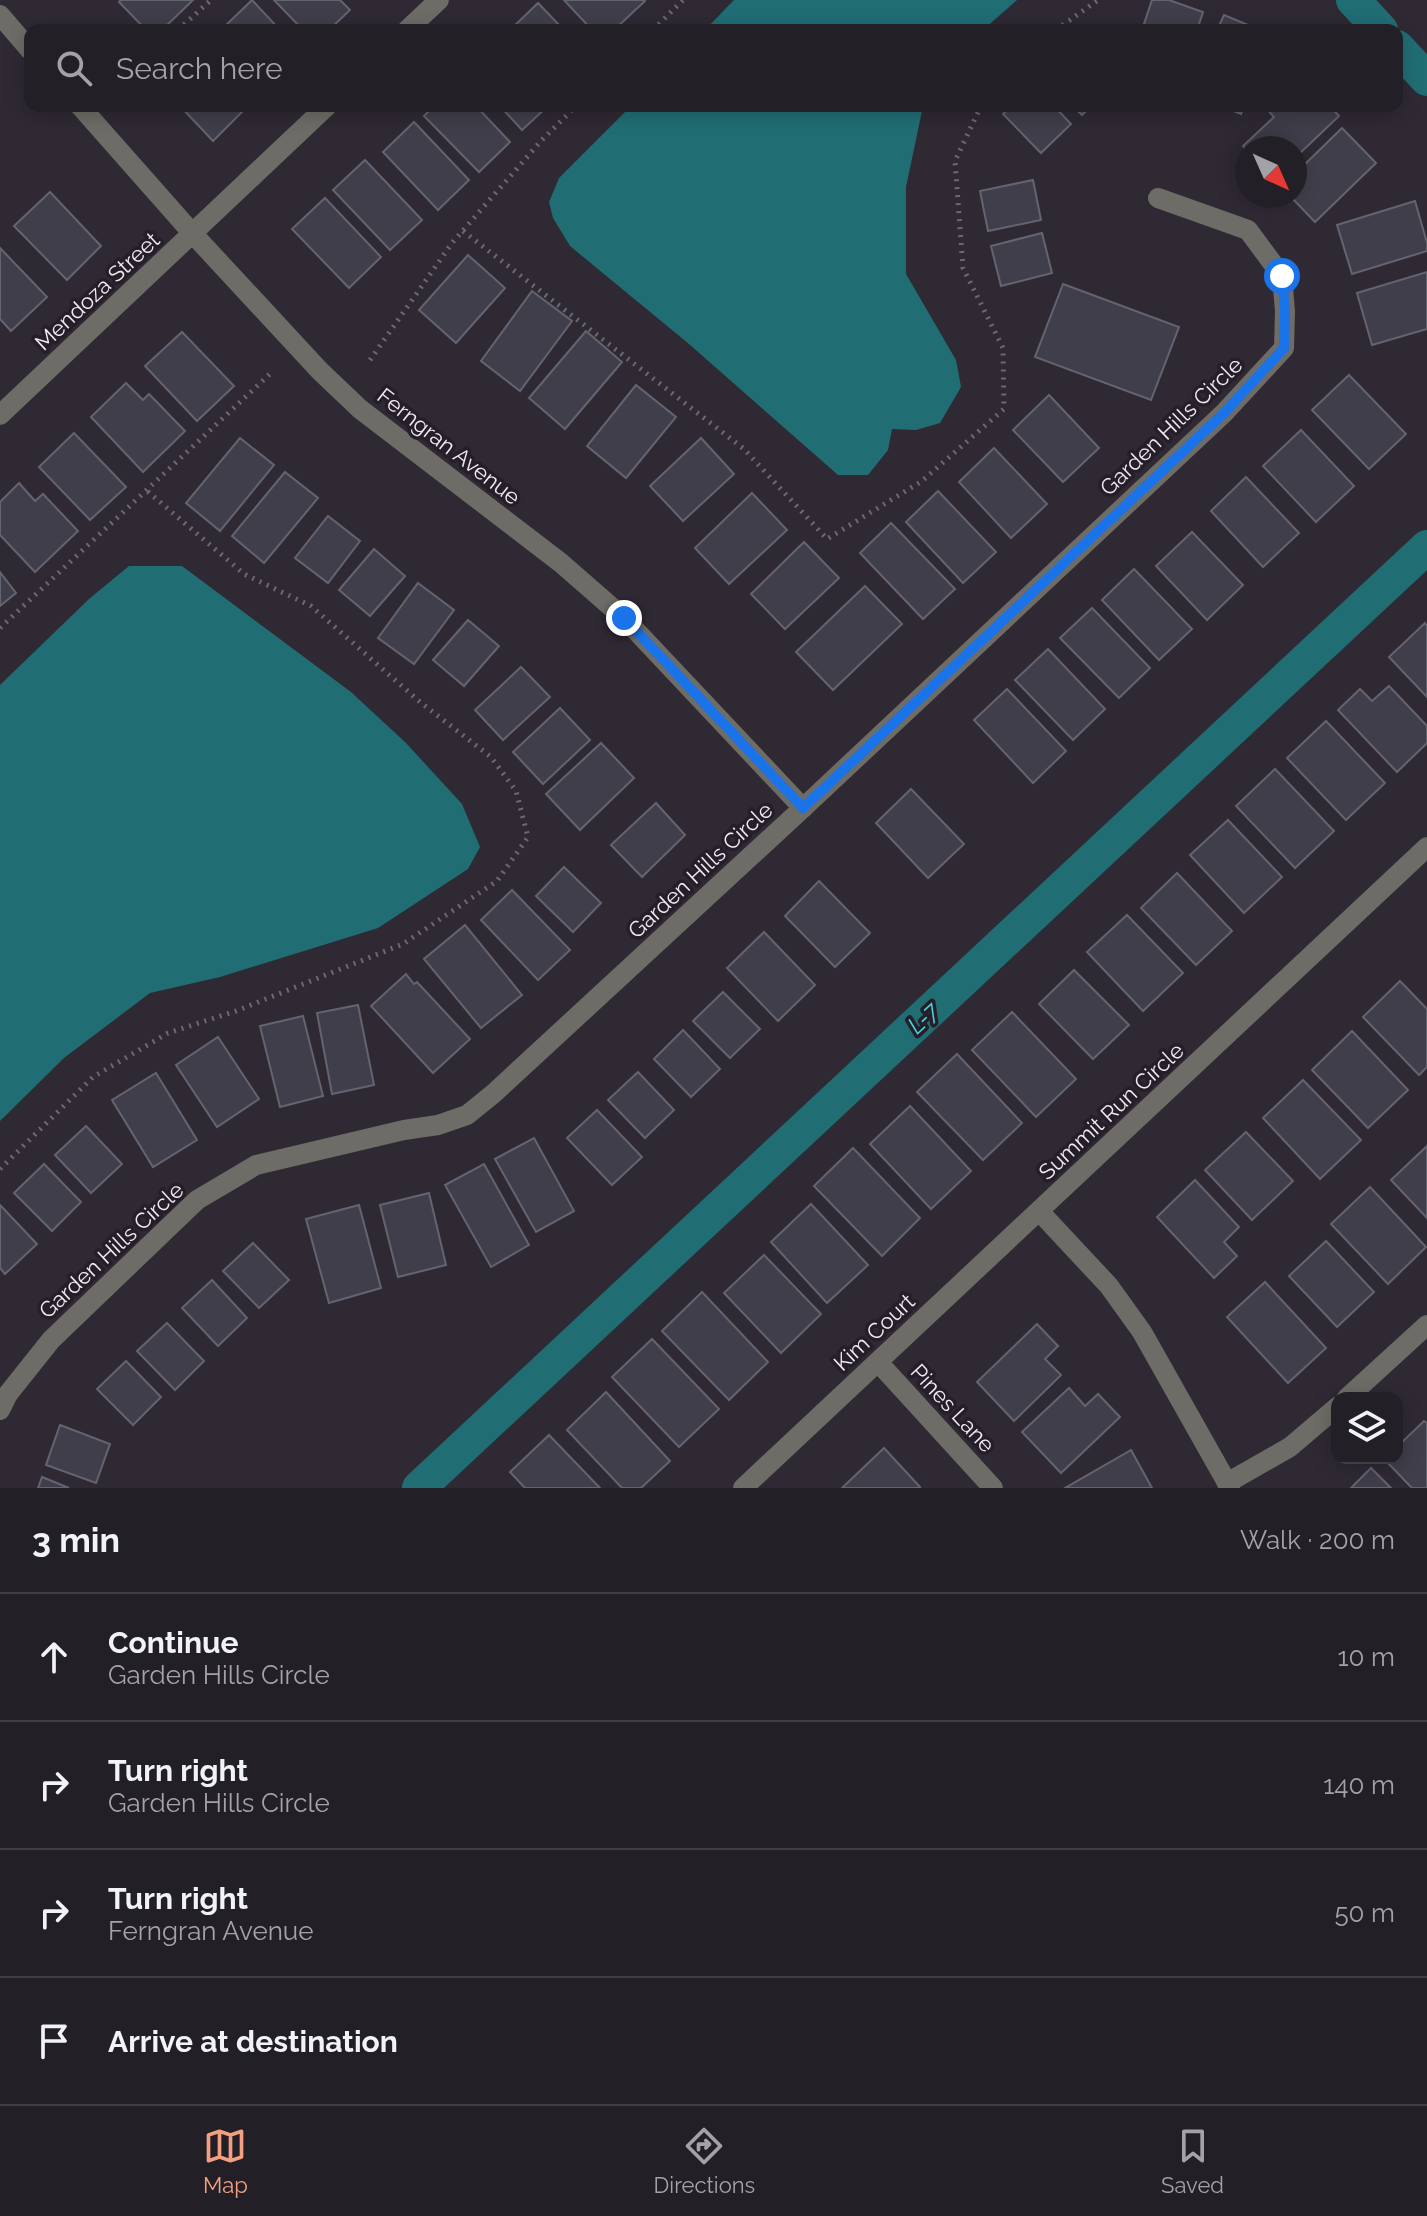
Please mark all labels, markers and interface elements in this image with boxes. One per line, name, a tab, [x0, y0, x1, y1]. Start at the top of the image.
search box	[24, 24, 1403, 112]
icon: search	[52, 46, 96, 90]
text: Search here	[116, 51, 283, 86]
north arrow	[1235, 136, 1307, 208]
street label: Mendoza Street	[29, 226, 165, 355]
route start	[1264, 258, 1300, 294]
street label: Garden Hills Circle	[1094, 351, 1248, 501]
street label: Ferngran Avenue	[372, 382, 526, 510]
route end	[606, 600, 642, 636]
street label: Garden Hills Circle	[623, 796, 778, 944]
water label: L-7	[901, 995, 946, 1040]
street label: Summit Run Circle	[1033, 1037, 1189, 1185]
street label: Garden Hills Circle	[34, 1176, 189, 1324]
street label: Kim Court	[828, 1288, 920, 1376]
street label: Pines Lane	[906, 1359, 1000, 1458]
map controls	[1331, 1392, 1403, 1464]
button: layers	[1331, 1392, 1403, 1464]
text: 3 min	[32, 1520, 120, 1560]
text: Walk · 200 m	[1240, 1525, 1395, 1555]
text: Continue	[108, 1625, 239, 1660]
icon: ahead	[32, 1635, 76, 1679]
text: 10 m	[1337, 1642, 1395, 1672]
text: Garden Hills Circle	[108, 1660, 330, 1690]
text: Turn right	[108, 1753, 248, 1788]
icon: right	[32, 1763, 76, 1807]
text: 140 m	[1323, 1770, 1395, 1800]
text: Garden Hills Circle	[108, 1788, 330, 1818]
text: Turn right	[108, 1881, 248, 1916]
icon: right	[32, 1891, 76, 1935]
text: 50 m	[1334, 1898, 1395, 1928]
text: Ferngran Avenue	[108, 1916, 314, 1946]
icon: arrive	[32, 2019, 76, 2063]
text: Arrive at destination	[108, 2024, 398, 2059]
tab: Map	[203, 2124, 248, 2198]
tab: Directions	[654, 2124, 755, 2198]
tab: Saved	[1161, 2124, 1224, 2198]

